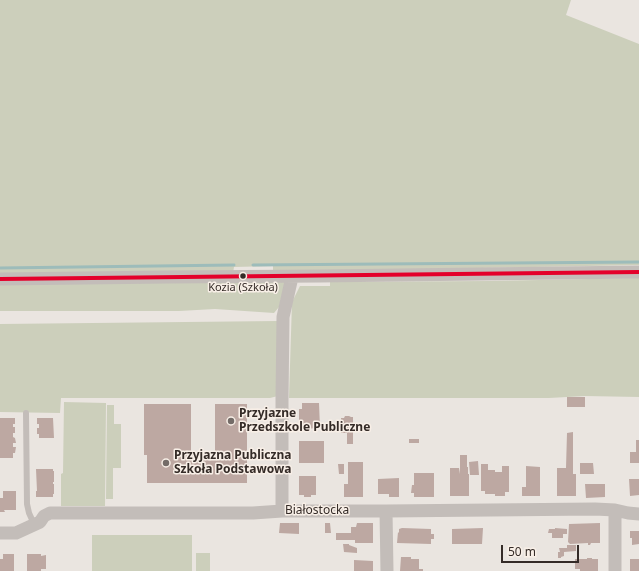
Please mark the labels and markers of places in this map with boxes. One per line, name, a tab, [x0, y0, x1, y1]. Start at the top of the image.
marker: Kozia (Szkoła)	[238, 271, 248, 281]
place label: Kozia (Szkoła)	[208, 281, 278, 295]
place label: Przyjazne Przedszkole Publiczne	[239, 407, 370, 435]
marker: Przyjazne Przedszkole Publiczne	[226, 416, 236, 426]
place label: Przyjazna Publiczna Szkoła Podstawowa	[174, 449, 291, 477]
marker: Przyjazna Publiczna Szkoła Podstawowa	[161, 458, 171, 468]

